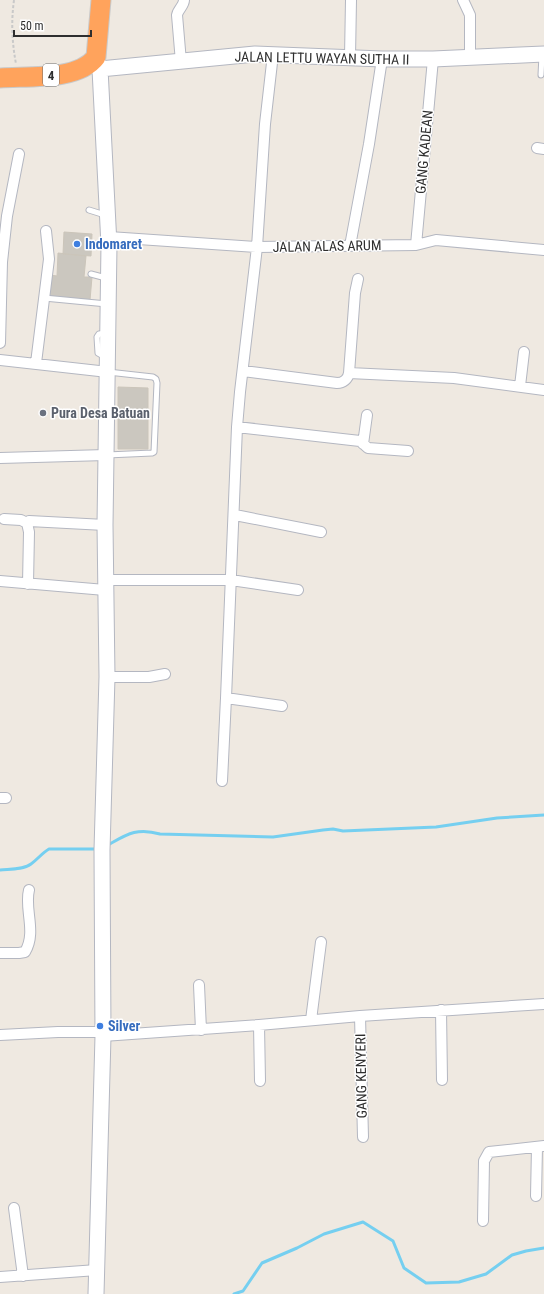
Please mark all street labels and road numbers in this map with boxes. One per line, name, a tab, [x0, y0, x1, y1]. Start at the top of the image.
street label: JALAN LETTU WAYAN SUTHA II	[234, 48, 410, 68]
road number: 4	[43, 64, 59, 86]
street label: GANG KADEAN	[412, 110, 436, 194]
street label: JALAN ALAS ARUM	[272, 237, 382, 255]
street label: GANG KENYERI	[352, 1033, 370, 1119]

